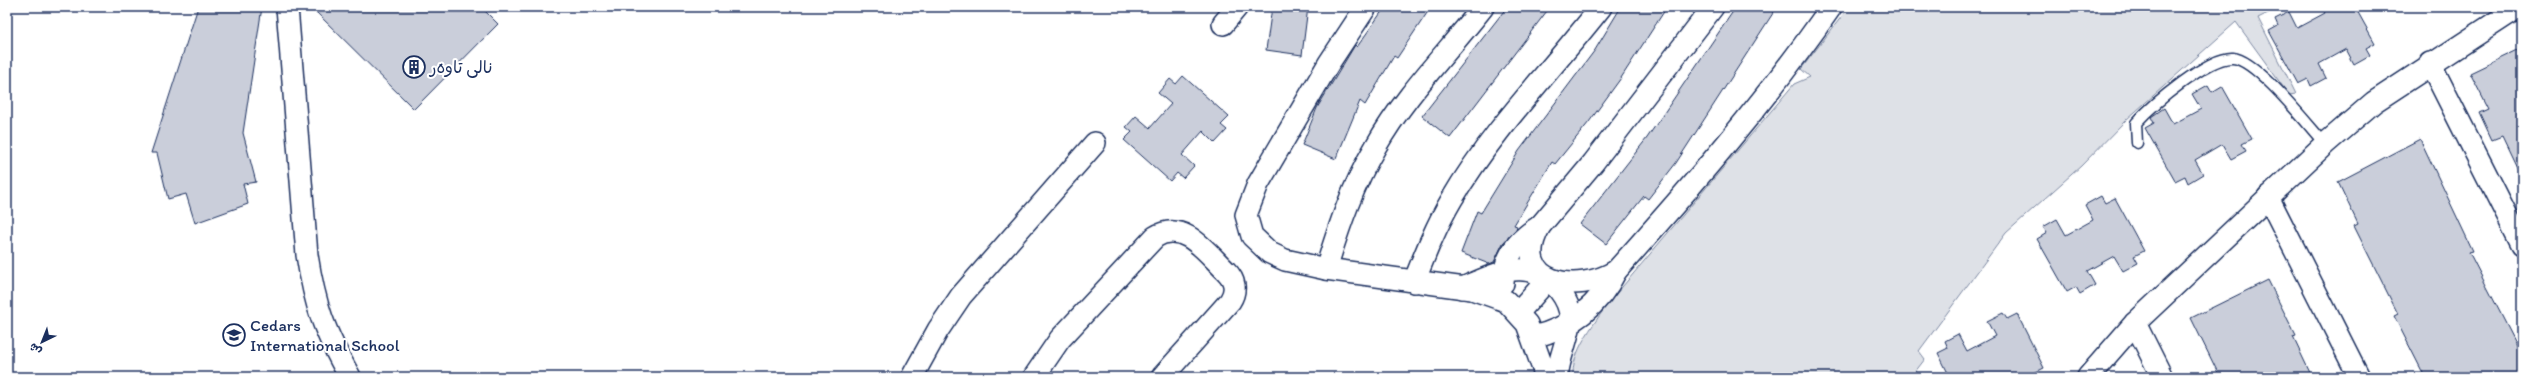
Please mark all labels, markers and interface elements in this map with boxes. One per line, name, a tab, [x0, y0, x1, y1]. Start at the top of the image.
building icon: نالی تاوەر	[401, 54, 427, 80]
place label: نالی تاوەر	[428, 57, 492, 78]
place label: Cedars International School	[250, 315, 400, 355]
north arrow	[22, 322, 62, 362]
school or university icon: Cedars International School	[221, 322, 247, 348]
text: ش	[27, 340, 44, 358]

